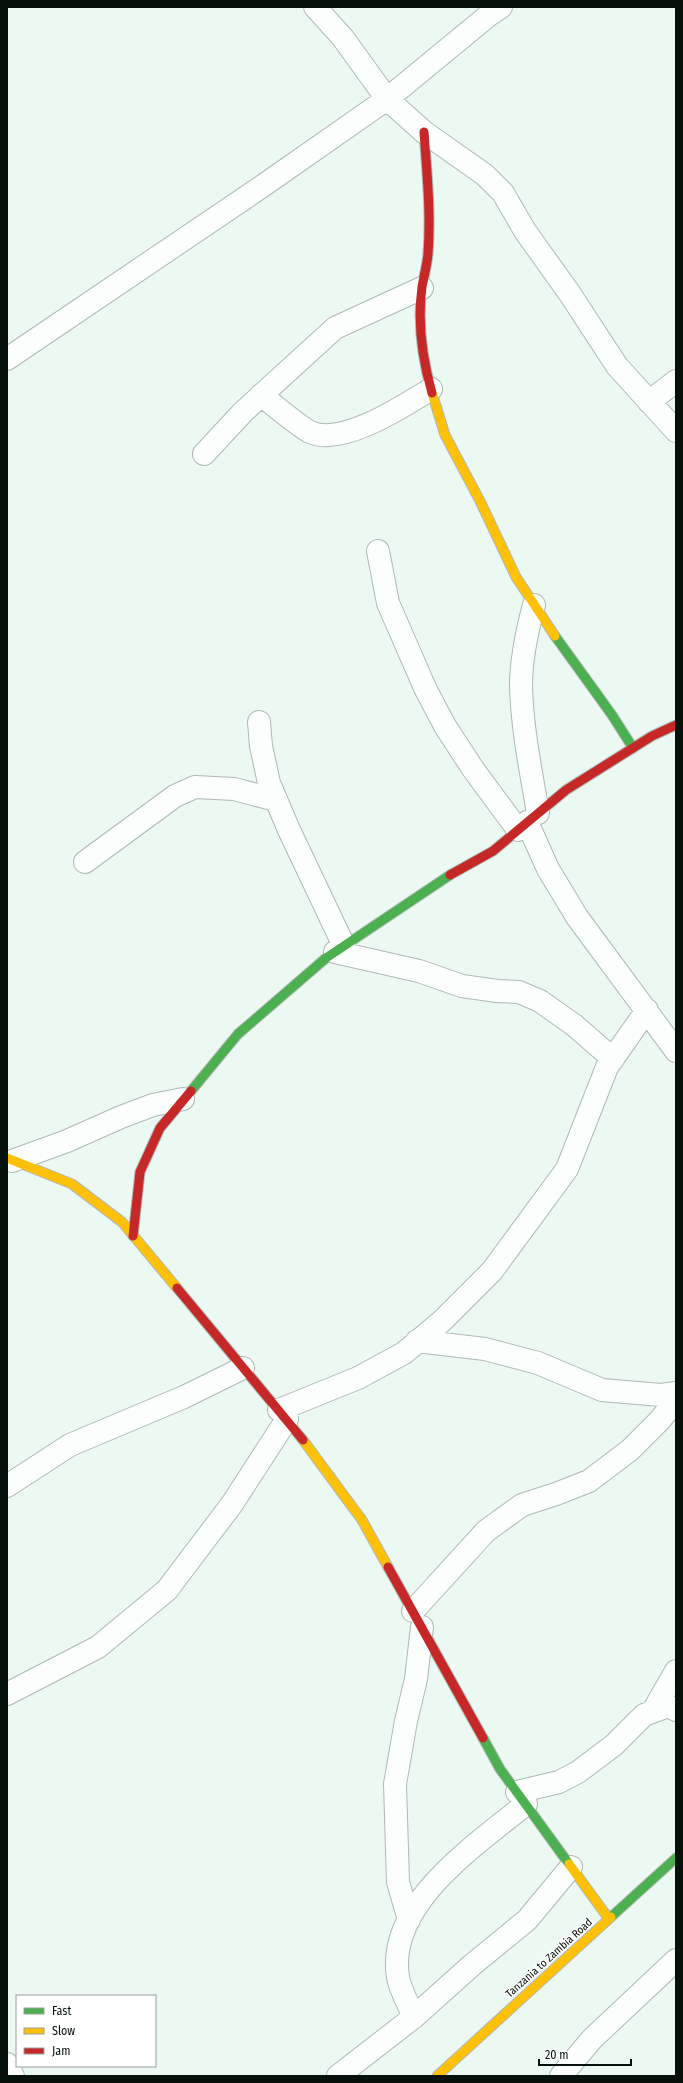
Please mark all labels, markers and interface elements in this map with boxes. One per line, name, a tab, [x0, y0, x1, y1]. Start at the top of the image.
street label: Tanzania to Zambia Road	[503, 1916, 595, 2000]
legend	[16, 1995, 156, 2067]
text: Fast	[52, 2004, 71, 2018]
text: Slow	[52, 2024, 75, 2038]
scale bar	[539, 2041, 631, 2067]
text: Jam	[52, 2044, 70, 2058]
text: 20 m	[545, 2048, 569, 2062]

